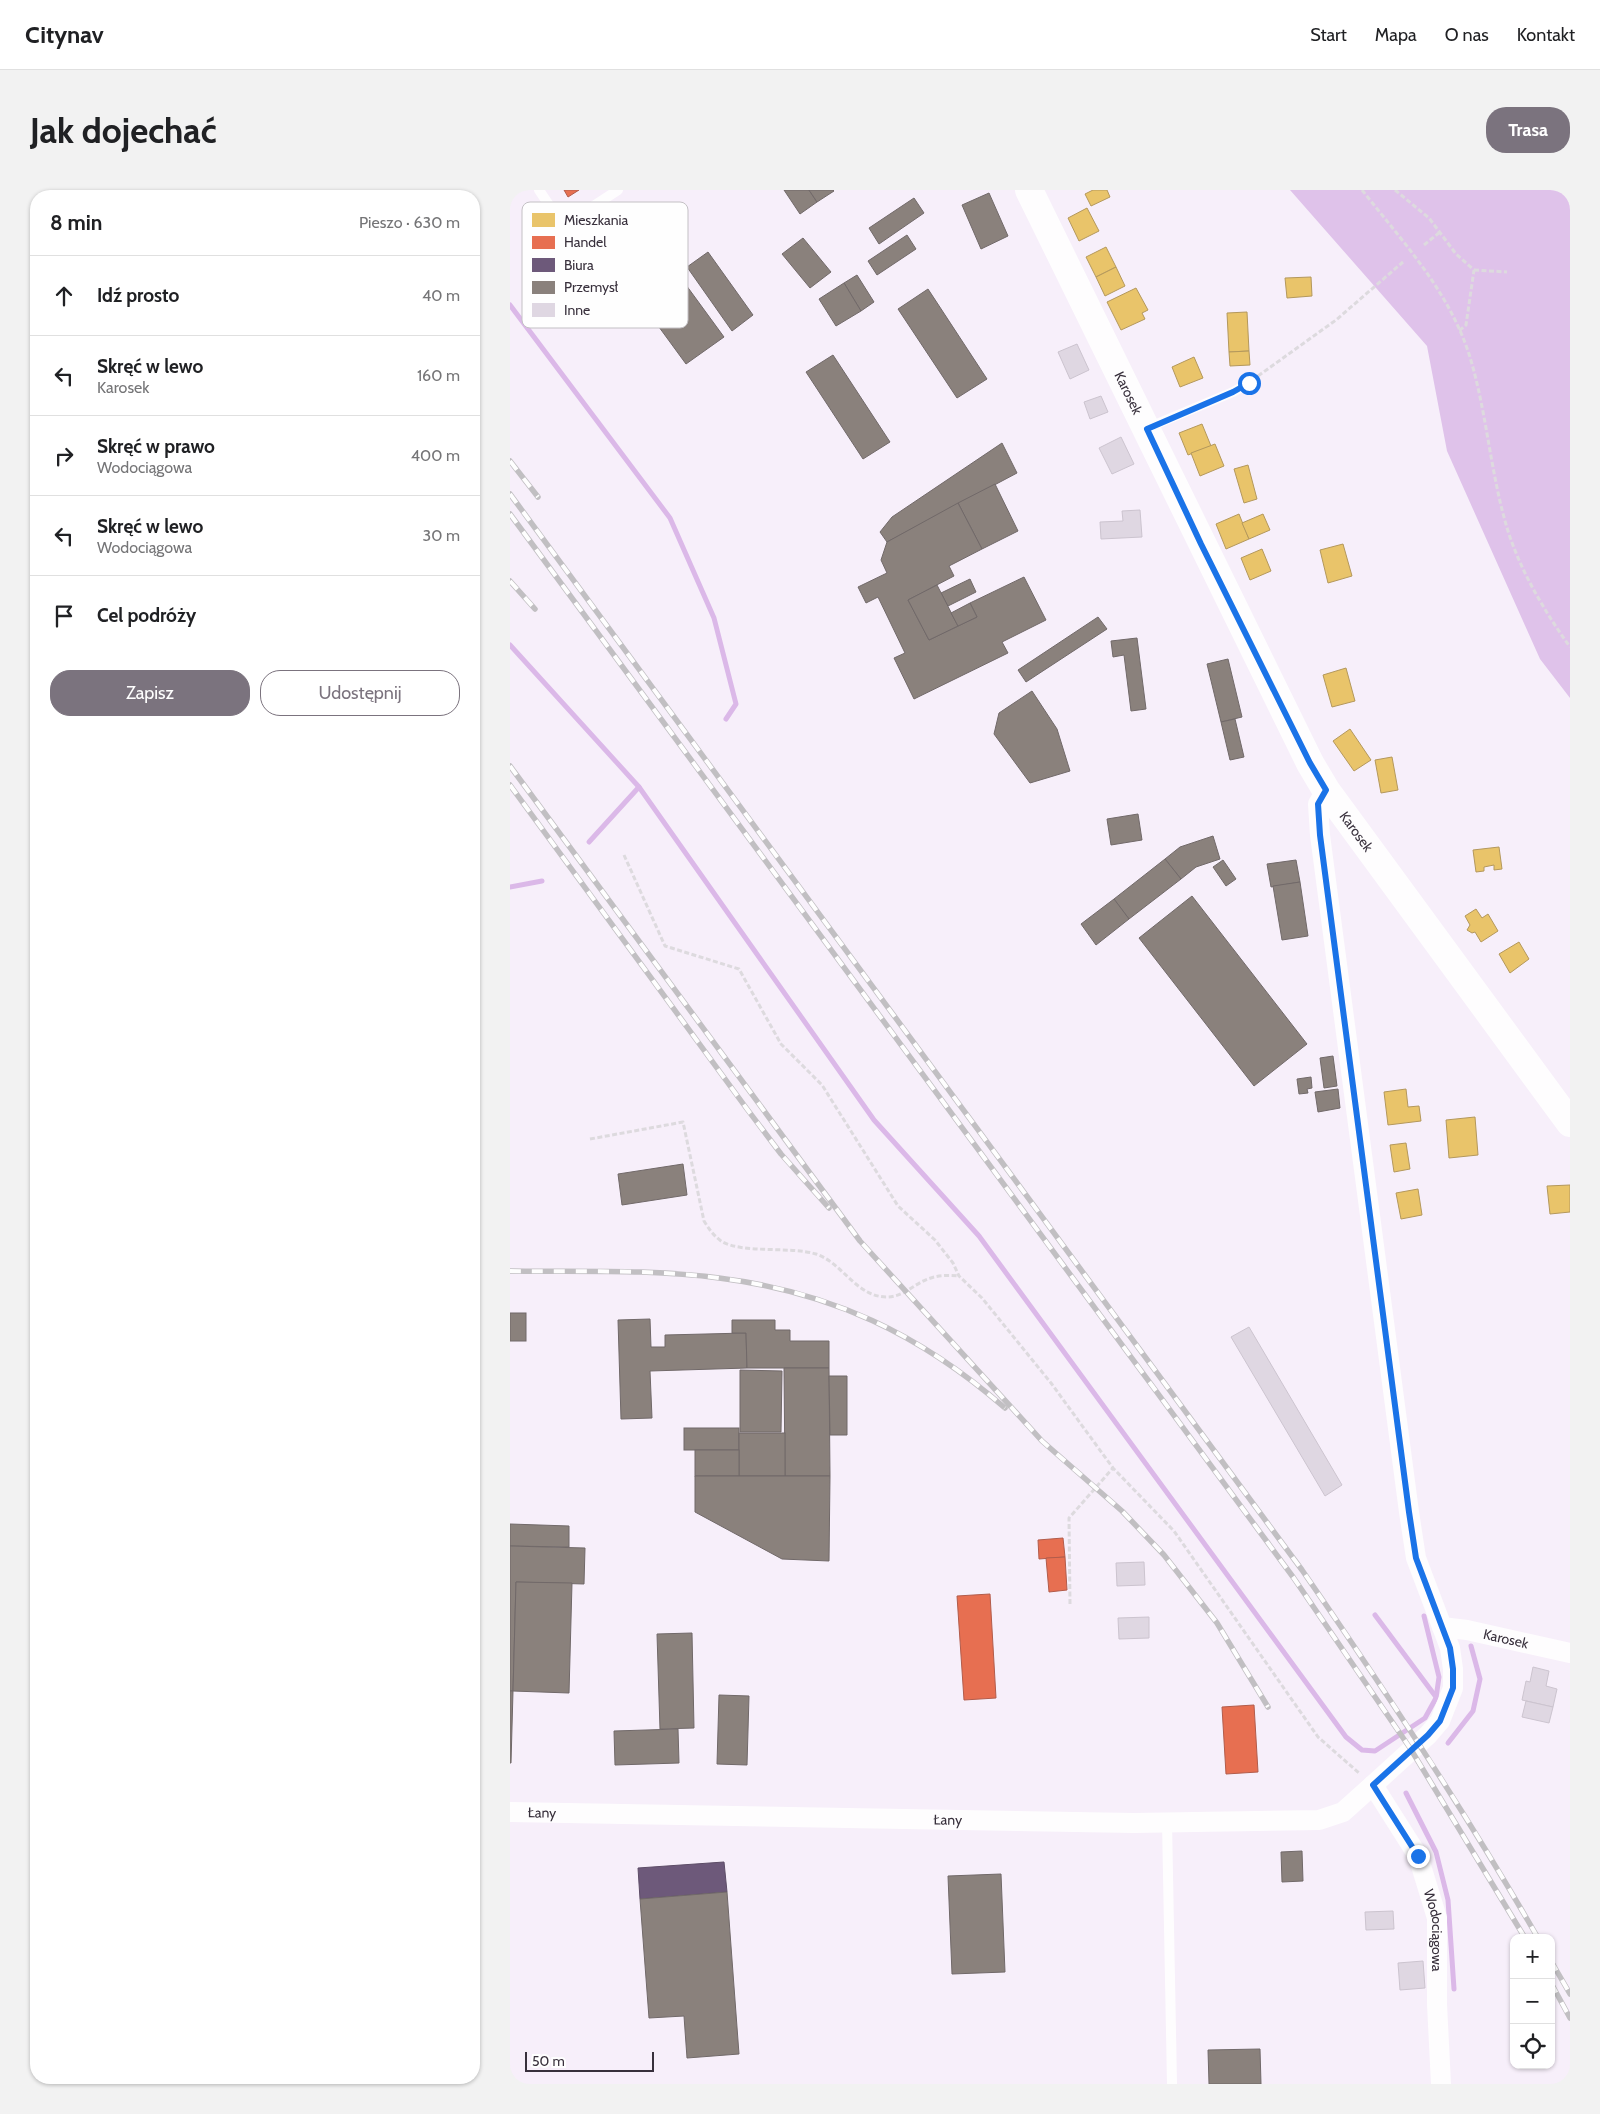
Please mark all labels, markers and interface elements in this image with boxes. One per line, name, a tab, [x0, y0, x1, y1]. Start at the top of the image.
text: Citynav	[25, 20, 104, 49]
text: Start	[1310, 24, 1347, 46]
text: Mapa	[1375, 24, 1417, 46]
text: O nas	[1445, 24, 1489, 46]
text: Kontakt	[1517, 24, 1575, 46]
button: Trasa	[1486, 107, 1570, 153]
text: Jak dojechać	[30, 109, 217, 152]
legend	[522, 202, 688, 328]
text: 8 min	[50, 210, 102, 235]
text: Mieszkania	[564, 211, 628, 229]
text: Pieszo · 630 m	[359, 213, 460, 232]
text: Handel	[564, 233, 607, 251]
text: Biura	[564, 256, 594, 274]
text: Przemysł	[564, 278, 619, 296]
icon: ahead	[50, 282, 78, 310]
text: Idź prosto	[97, 284, 179, 307]
text: 40 m	[422, 286, 460, 305]
text: Inne	[564, 301, 590, 319]
text: Skręć w lewo	[97, 355, 203, 378]
icon: left	[50, 362, 78, 390]
text: 160 m	[417, 366, 460, 385]
street label: Karosek	[1110, 368, 1147, 418]
route start	[1238, 372, 1261, 395]
text: Karosek	[97, 378, 149, 397]
text: Skręć w prawo	[97, 435, 215, 458]
icon: right	[50, 442, 78, 470]
text: 400 m	[411, 446, 460, 465]
text: Wodociągowa	[97, 458, 192, 477]
text: Skręć w lewo	[97, 515, 203, 538]
icon: left	[50, 522, 78, 550]
text: 30 m	[423, 526, 460, 545]
text: Wodociągowa	[97, 538, 192, 557]
icon: arrive	[50, 602, 78, 630]
text: Cel podróży	[97, 604, 196, 627]
button: Zapisz	[50, 670, 250, 716]
button: Udostępnij	[260, 670, 460, 716]
street label: Karosek	[1336, 808, 1378, 856]
street label: Karosek	[1482, 1625, 1531, 1653]
street label: Łany	[528, 1803, 556, 1822]
street label: Łany	[934, 1810, 962, 1829]
route end	[1407, 1845, 1430, 1868]
street label: Wodociągowa	[1420, 1887, 1446, 1972]
map controls	[1510, 1934, 1555, 2069]
button: +	[1510, 1934, 1555, 1979]
button: −	[1510, 1979, 1555, 2024]
button: locate	[1510, 2024, 1555, 2069]
scale bar	[525, 2049, 654, 2072]
text: 50 m	[532, 2052, 565, 2070]

